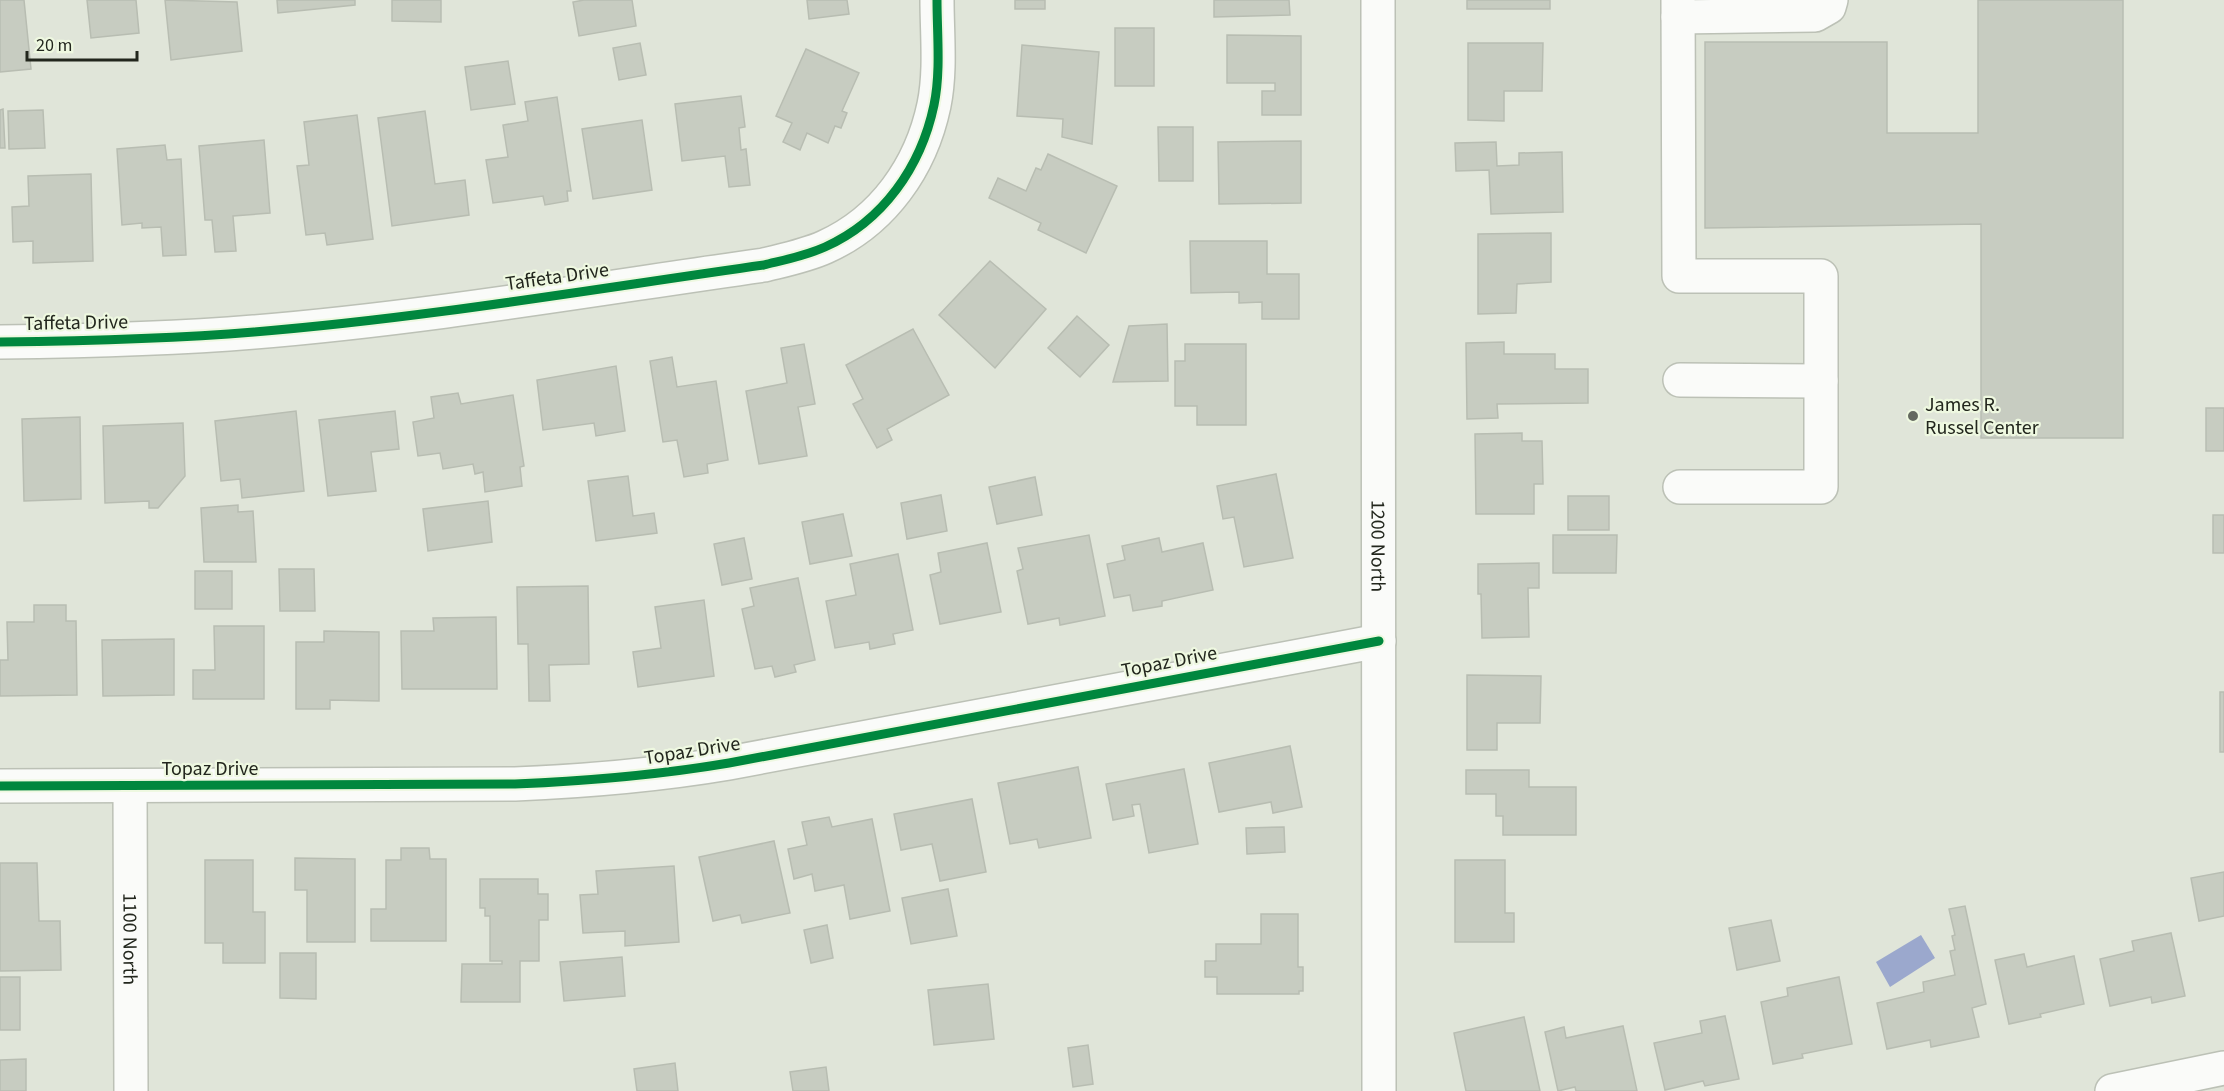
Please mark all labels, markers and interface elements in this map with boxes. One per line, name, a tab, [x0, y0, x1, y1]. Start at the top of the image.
scale bar	[27, 24, 136, 62]
text: 20 m	[36, 33, 72, 58]
street label: Taffeta Drive	[504, 256, 611, 298]
street label: Taffeta Drive	[24, 308, 128, 338]
place label: James R. Russel Center	[1925, 391, 2039, 442]
marker: James R. Russel Center	[1906, 409, 1920, 423]
street label: 1200 North	[1363, 500, 1392, 592]
street label: Topaz Drive	[1119, 639, 1220, 685]
street label: Topaz Drive	[642, 730, 742, 772]
street label: Topaz Drive	[162, 755, 259, 783]
street label: 1100 North	[115, 893, 144, 985]

